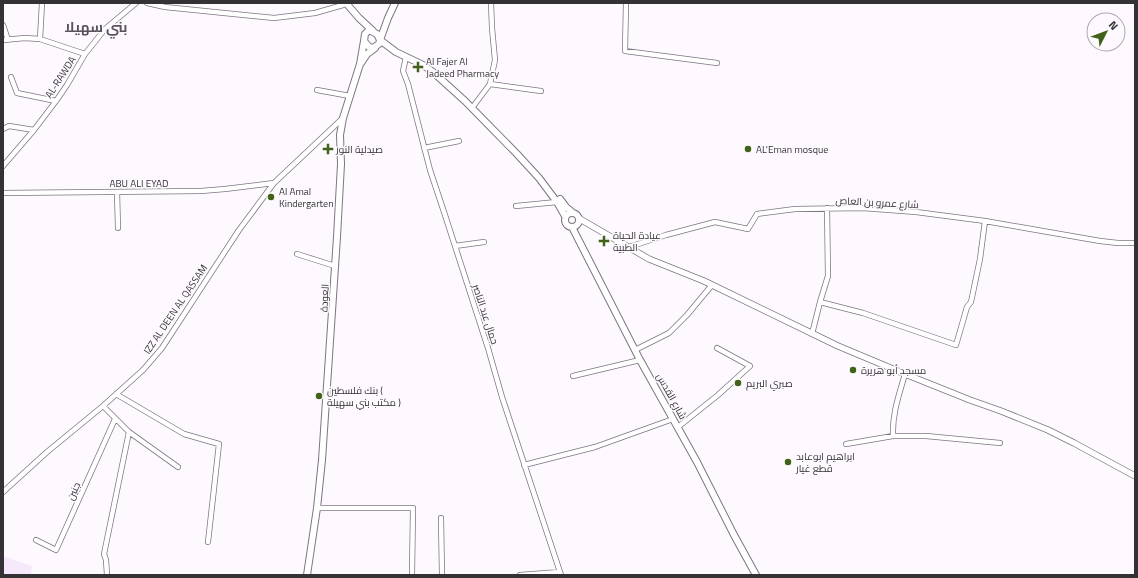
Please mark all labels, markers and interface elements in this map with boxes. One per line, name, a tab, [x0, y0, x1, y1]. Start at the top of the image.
north arrow	[1086, 12, 1126, 52]
district label: بني سهيلا	[65, 16, 127, 39]
text: N	[1105, 17, 1122, 33]
street label: AL-RAWDA	[41, 53, 80, 101]
place label: Al Fajer Al Jadeed Pharmacy	[426, 54, 499, 81]
marker: Al Fajer Al Jadeed Pharmacy	[413, 62, 423, 72]
place label: صيدلية النور	[335, 142, 383, 157]
place label: AL'Eman mosque	[756, 142, 828, 157]
marker: صيدلية النور	[323, 144, 333, 154]
marker: AL'Eman mosque	[743, 144, 753, 154]
street label: ABU ALI EYAD	[109, 176, 169, 191]
place label: Al Amal Kindergarten	[279, 184, 334, 211]
marker: Al Amal Kindergarten	[266, 192, 276, 202]
street label: شارع عمرو بن العاص	[835, 193, 919, 212]
place label: عيادة الحياة الطبية	[613, 228, 661, 255]
marker: عيادة الحياة الطبية	[598, 235, 610, 247]
street label: IZZ AL DEEN AL QASSAM	[140, 261, 211, 357]
street label: جمال عبد الناصر	[468, 281, 502, 346]
street label: العودة	[316, 284, 333, 313]
place label: مسجد أبو هريرة	[861, 363, 926, 378]
marker: مسجد أبو هريرة	[848, 365, 858, 375]
street label: شارع القدس	[653, 370, 690, 422]
place label: صبري البريم	[746, 376, 793, 391]
marker: صبري البريم	[733, 378, 743, 388]
place label: بنك فلسطين ( مكتب بني سهيلة )	[327, 383, 401, 410]
marker: بنك فلسطين ( مكتب بني سهيلة )	[314, 391, 324, 401]
place label: ابراهيم ابوعابد قطع غيار	[795, 449, 855, 476]
marker: ابراهيم ابوعابد قطع غيار	[783, 457, 793, 467]
street label: جنين	[63, 480, 84, 503]

